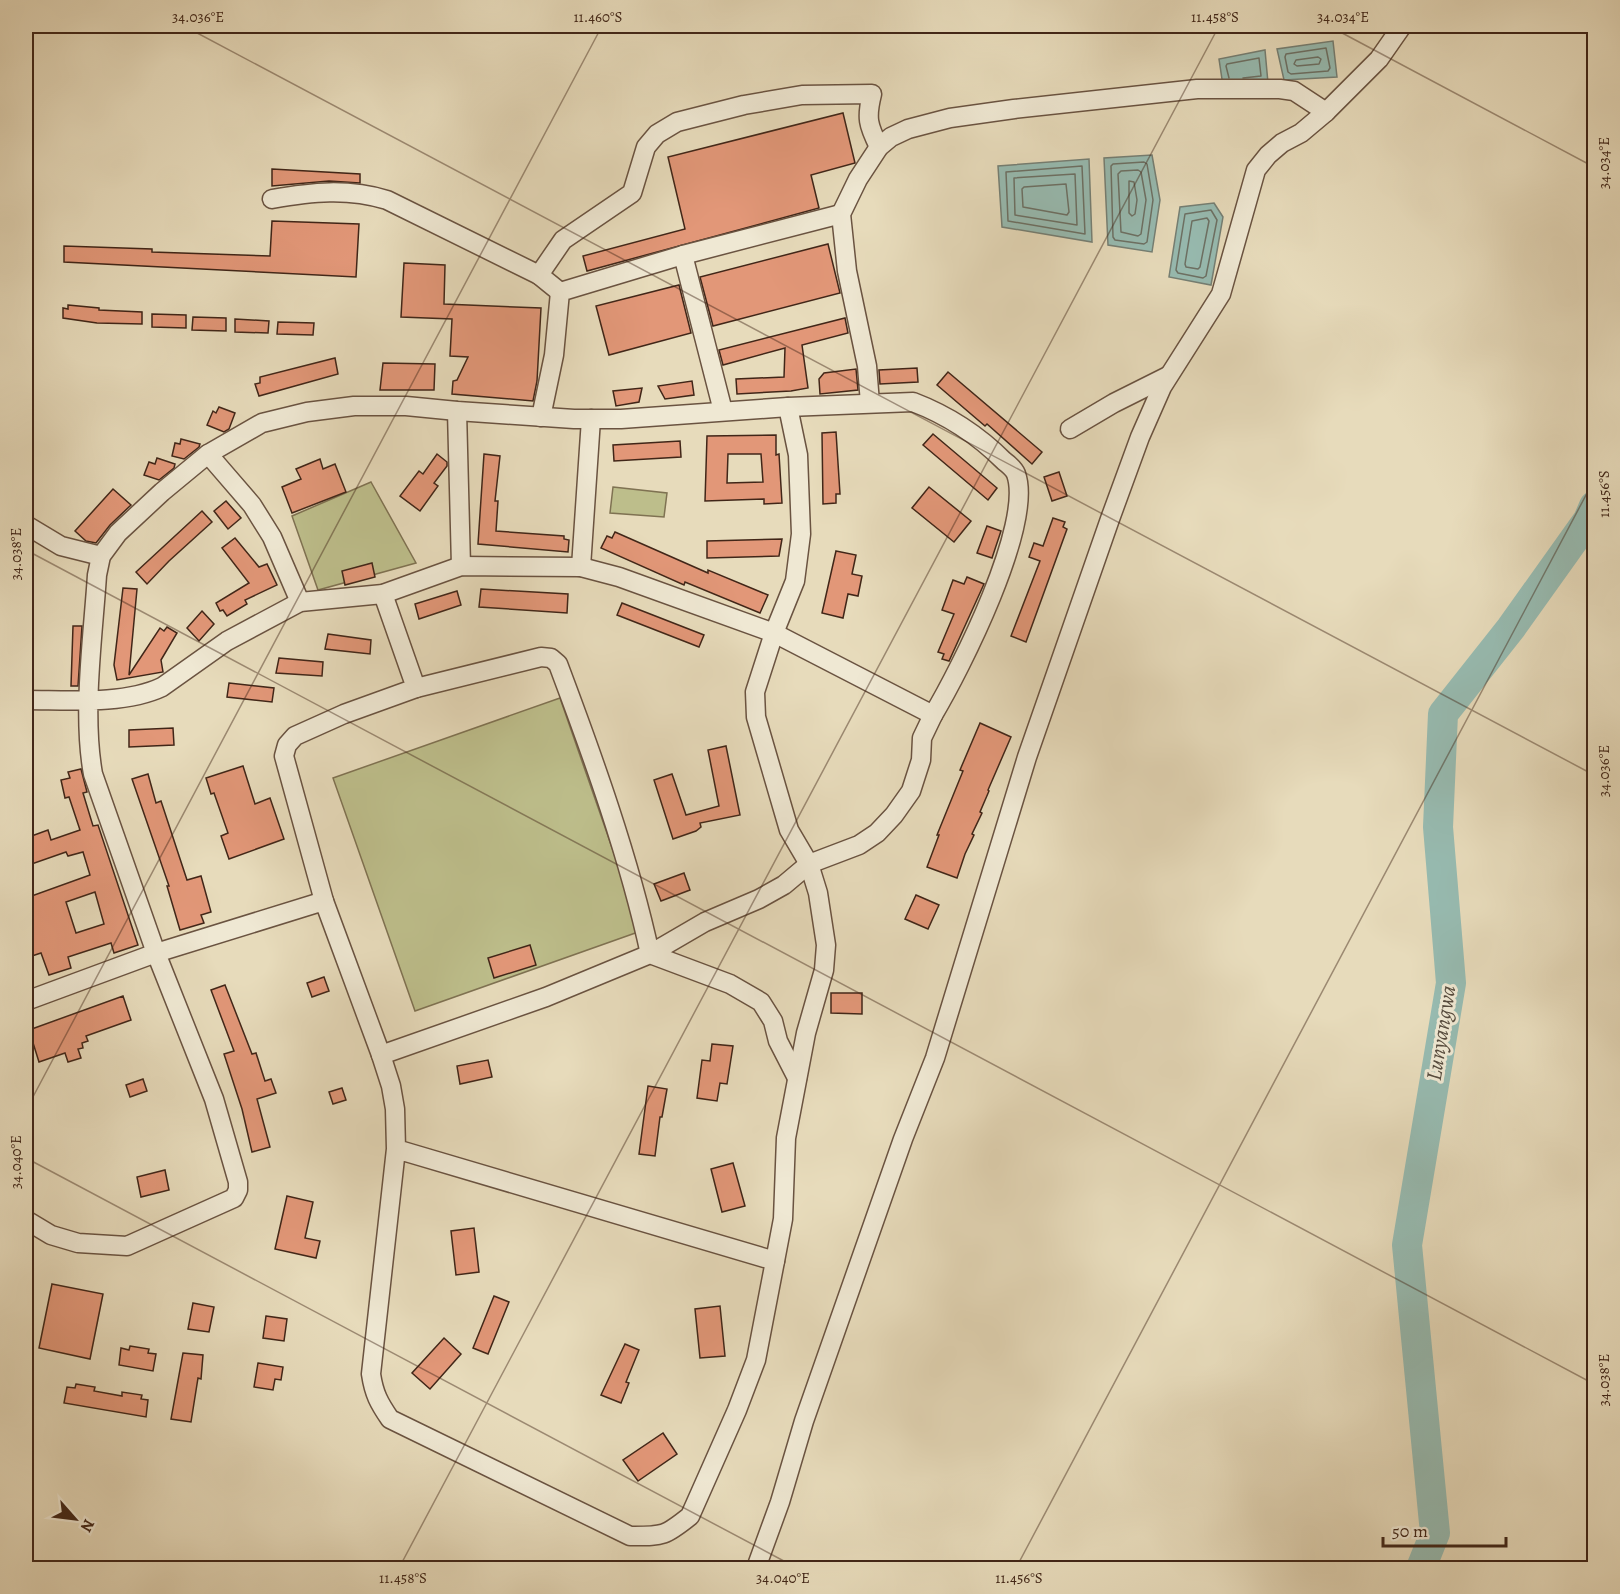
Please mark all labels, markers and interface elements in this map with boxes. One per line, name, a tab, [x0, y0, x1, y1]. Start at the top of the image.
text: 34.036°E	[172, 7, 224, 27]
text: 11.460°S	[573, 7, 623, 27]
text: 11.458°S	[1191, 7, 1239, 27]
text: 34.034°E	[1317, 7, 1369, 27]
text: 34.034°E	[1594, 137, 1614, 189]
text: 11.456°S	[1594, 470, 1614, 518]
text: 34.038°E	[6, 528, 26, 580]
text: 34.036°E	[1594, 745, 1614, 797]
water label: Lunyangwa	[1419, 983, 1463, 1083]
text: 34.040°E	[6, 1135, 26, 1189]
text: 34.038°E	[1594, 1354, 1614, 1406]
north arrow	[45, 1489, 105, 1549]
scale bar	[1383, 1510, 1506, 1548]
text: N	[75, 1515, 100, 1536]
text: 50 m	[1392, 1519, 1428, 1543]
text: 11.458°S	[379, 1568, 427, 1588]
text: 34.040°E	[756, 1568, 810, 1588]
text: 11.456°S	[995, 1568, 1043, 1588]

